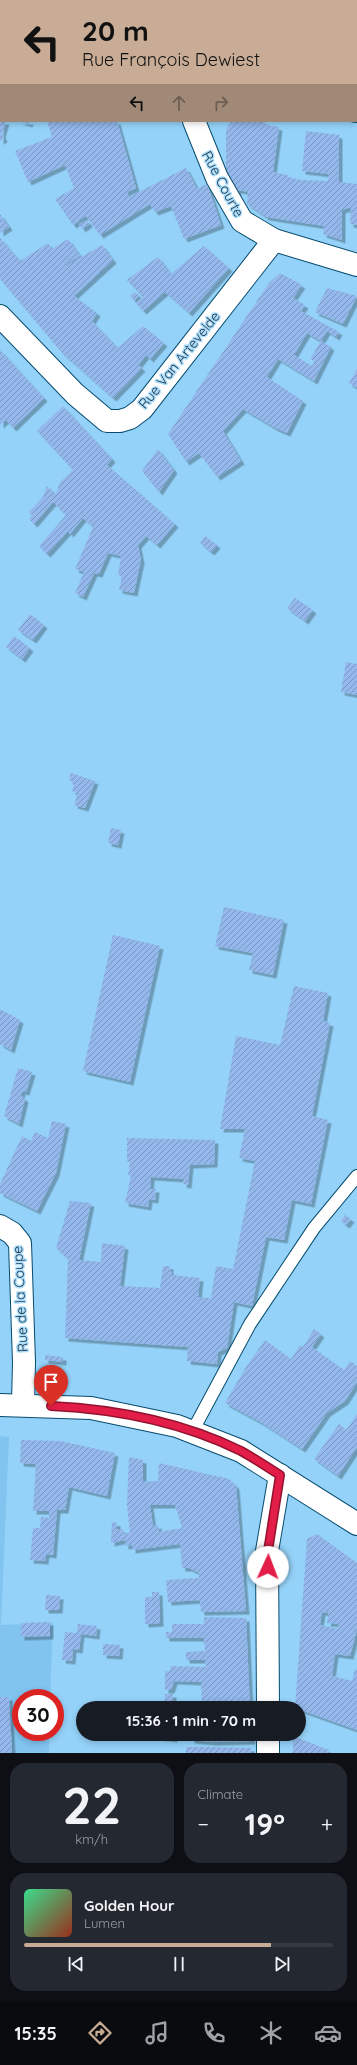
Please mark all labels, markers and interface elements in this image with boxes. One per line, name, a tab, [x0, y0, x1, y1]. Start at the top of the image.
text: 20 m	[82, 13, 149, 48]
icon: left	[16, 16, 68, 68]
text: Rue François Dewiest	[82, 48, 260, 71]
icon: left	[126, 92, 148, 114]
icon: ahead	[168, 92, 190, 114]
icon: right	[210, 92, 232, 114]
street label: Rue Courte	[198, 148, 248, 220]
street label: Rue Van Artevelde	[134, 308, 224, 412]
street label: Rue de la Coupe	[8, 1245, 32, 1353]
pin	[34, 1365, 68, 1406]
icon: arrive	[40, 1371, 62, 1393]
position arrow	[247, 1546, 289, 1588]
speed limit sign: 30	[12, 1689, 64, 1741]
text: 15:36 · 1 min · 70 m	[126, 1711, 256, 1730]
text: 22	[62, 1772, 121, 1837]
text: Climate	[198, 1786, 243, 1802]
text: 19°	[245, 1805, 285, 1843]
text: −	[198, 1810, 209, 1838]
text: +	[321, 1810, 333, 1838]
text: km/h	[75, 1831, 108, 1847]
text: Golden Hour	[84, 1896, 175, 1915]
text: Lumen	[84, 1915, 125, 1931]
icon: previous	[65, 1953, 87, 1975]
icon: pause	[168, 1953, 190, 1975]
icon: next	[271, 1953, 293, 1975]
icon: directions	[86, 2019, 114, 2047]
icon: music	[143, 2019, 171, 2047]
icon: phone	[200, 2019, 228, 2047]
icon: climate	[257, 2019, 285, 2047]
icon: car	[314, 2019, 342, 2047]
text: 15:35	[15, 2022, 57, 2045]

